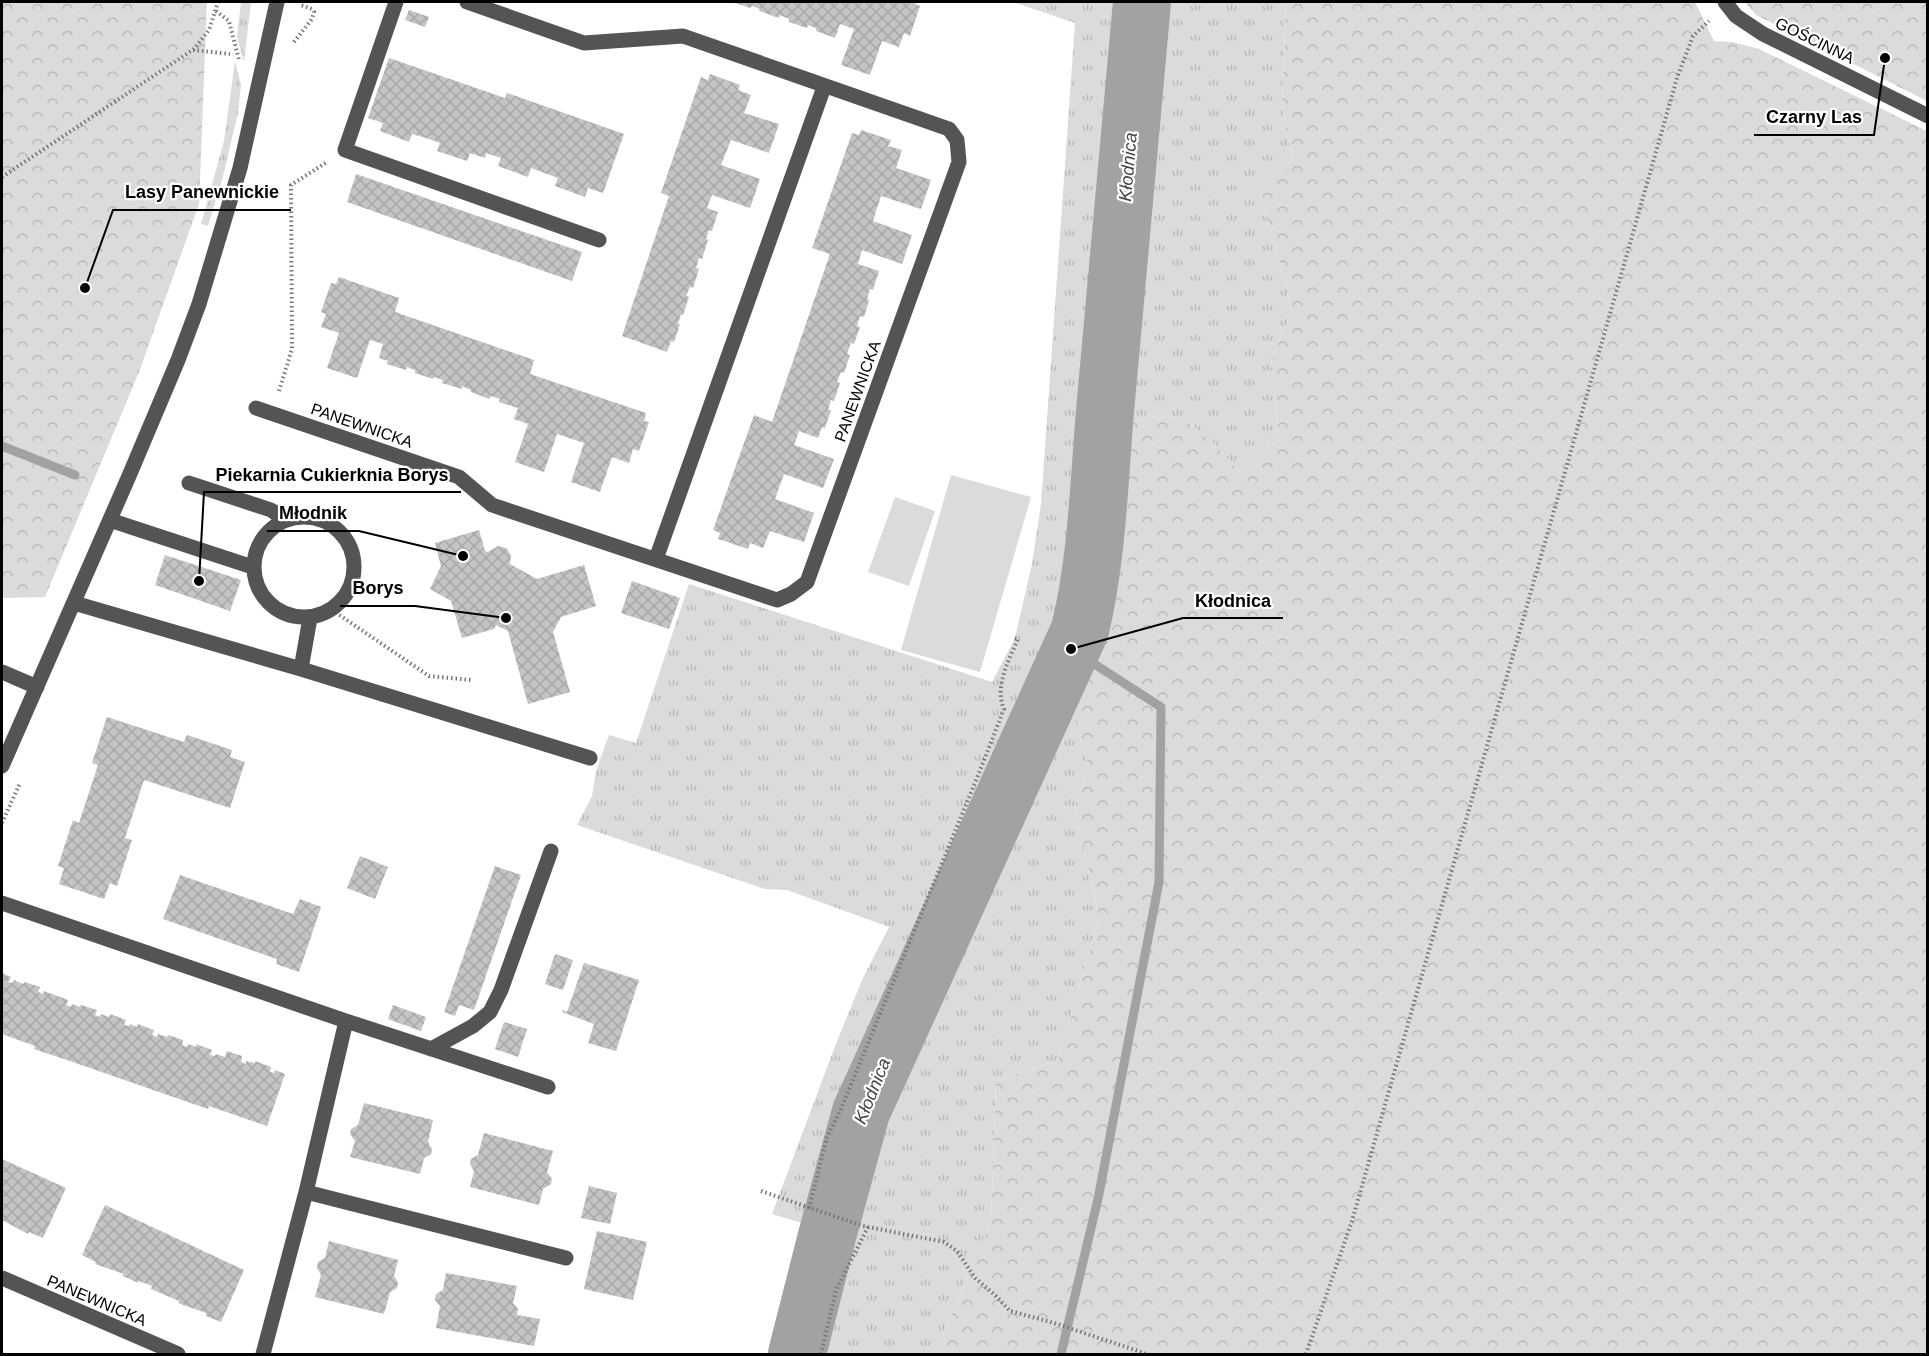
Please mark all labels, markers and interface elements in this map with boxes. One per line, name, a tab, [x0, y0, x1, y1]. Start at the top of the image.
street label: GOŚCINNA	[1773, 13, 1858, 67]
callout: Czarny Las	[1754, 99, 1874, 135]
text: Czarny Las	[1766, 107, 1862, 127]
water label: Kłodnica	[1115, 132, 1141, 202]
callout: Lasy Panewnickie	[113, 174, 291, 210]
text: Lasy Panewnickie	[125, 182, 279, 202]
street label: PANEWNICKA	[831, 338, 884, 444]
street label: PANEWNICKA	[309, 400, 415, 451]
callout: Piekarnia Cukierknia Borys	[204, 456, 461, 492]
text: Piekarnia Cukierknia Borys	[215, 465, 449, 485]
callout: Młodnik	[267, 495, 359, 531]
text: Młodnik	[279, 503, 348, 523]
callout: Borys	[340, 570, 415, 606]
text: Borys	[352, 578, 404, 598]
callout: Kłodnica	[1183, 582, 1283, 618]
text: Kłodnica	[1195, 591, 1272, 611]
water label: Kłodnica	[850, 1055, 894, 1127]
street label: PANEWNICKA	[45, 1272, 149, 1329]

